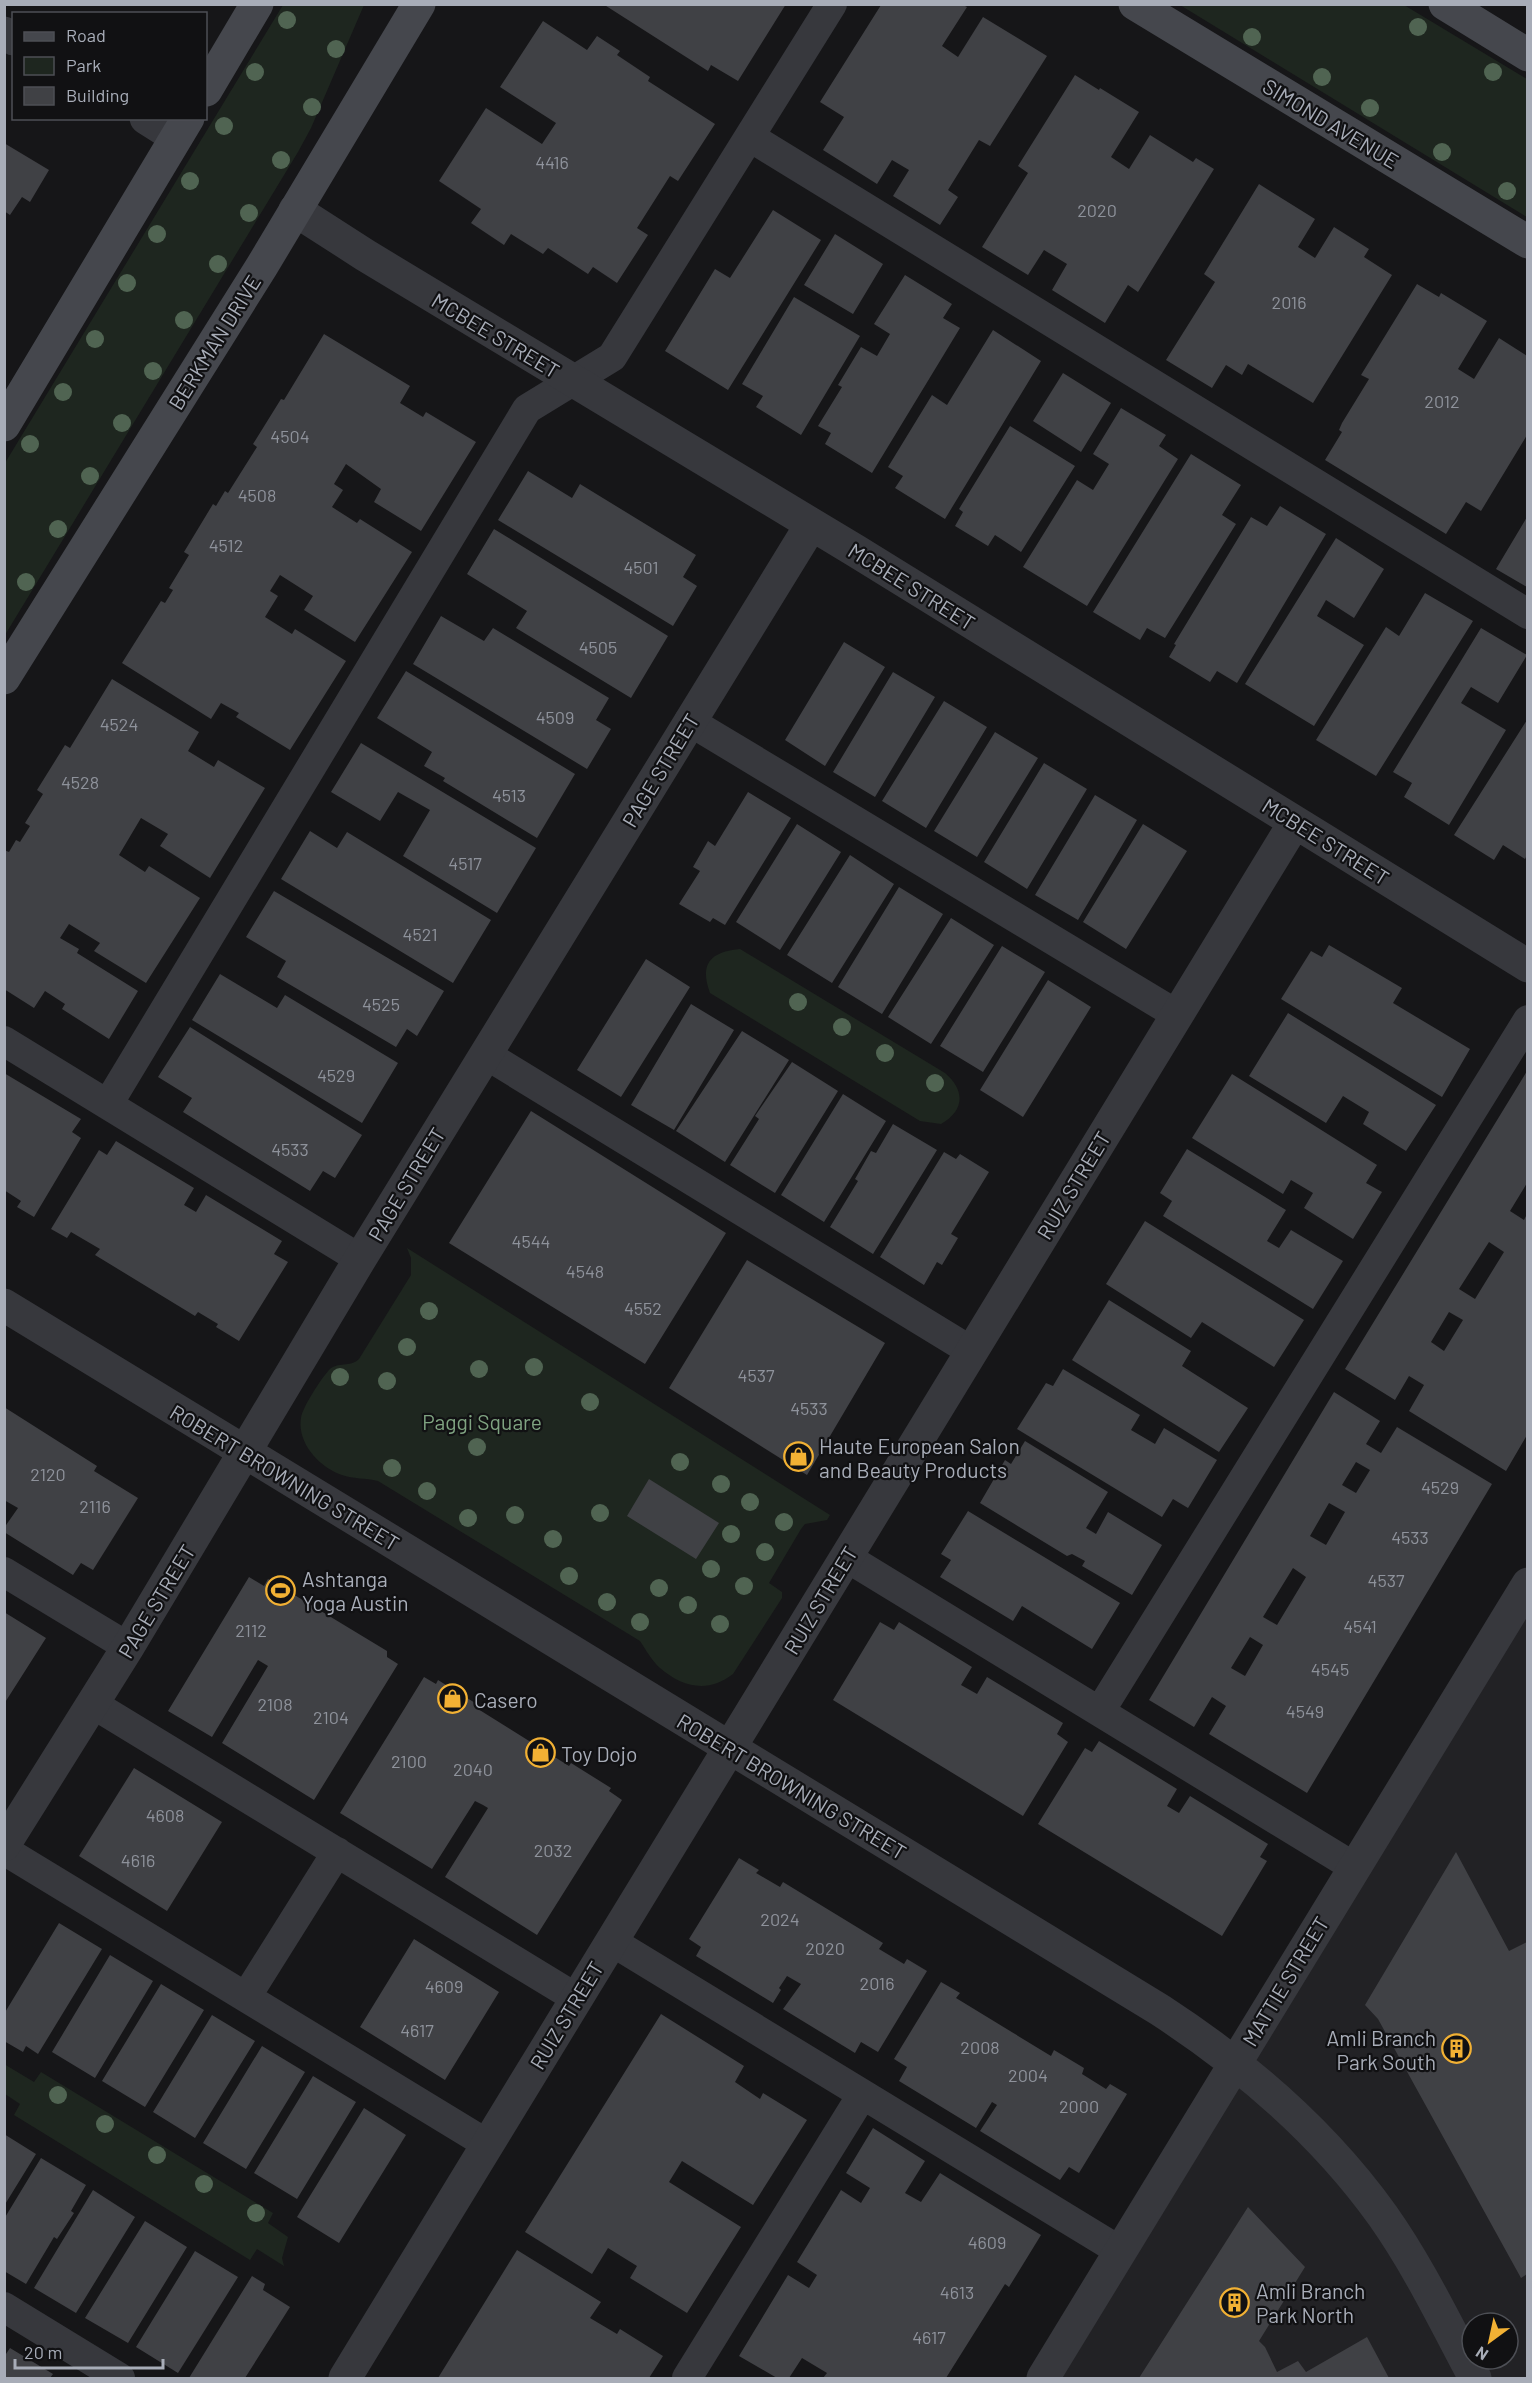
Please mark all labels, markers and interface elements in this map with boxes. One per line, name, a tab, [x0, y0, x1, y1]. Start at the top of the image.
legend	[12, 12, 207, 120]
text: Road	[66, 24, 106, 46]
text: Park	[66, 54, 101, 76]
street label: SIMOND AVENUE	[1259, 73, 1403, 173]
text: Building	[66, 84, 129, 106]
house number: 4416	[535, 151, 569, 173]
house number: 2020	[1077, 199, 1117, 221]
street label: BERKMAN DRIVE	[163, 270, 265, 414]
street label: MCBEE STREET	[428, 287, 564, 383]
house number: 2016	[1272, 291, 1306, 313]
house number: 2012	[1424, 390, 1460, 412]
house number: 4504	[270, 425, 310, 447]
house number: 4508	[238, 484, 276, 506]
house number: 4512	[209, 534, 243, 556]
street label: MCBEE STREET	[844, 537, 980, 635]
house number: 4501	[623, 556, 659, 578]
house number: 4505	[579, 636, 617, 658]
house number: 4509	[536, 706, 574, 728]
street label: PAGE STREET	[616, 709, 704, 831]
house number: 4524	[100, 713, 138, 735]
house number: 4528	[61, 771, 99, 793]
house number: 4513	[492, 784, 526, 806]
street label: MCBEE STREET	[1258, 792, 1394, 890]
house number: 4517	[448, 852, 482, 874]
house number: 4521	[403, 923, 437, 945]
house number: 4525	[362, 993, 400, 1015]
house number: 4529	[317, 1064, 355, 1086]
street label: PAGE STREET	[362, 1123, 450, 1245]
street label: RUIZ STREET	[1031, 1126, 1115, 1244]
house number: 4533	[271, 1138, 309, 1160]
house number: 4544	[511, 1230, 551, 1252]
house number: 4548	[566, 1260, 604, 1282]
house number: 4552	[624, 1297, 662, 1319]
house number: 4537	[738, 1364, 775, 1386]
house number: 4533	[790, 1397, 828, 1419]
street label: ROBERT BROWNING STREET	[166, 1399, 404, 1555]
park label: Paggi Square	[422, 1409, 542, 1434]
place label: Haute European Salon and Beauty Products	[819, 1433, 1020, 1482]
shop icon: Haute European Salon and Beauty Products	[782, 1441, 814, 1473]
house number: 2120	[30, 1463, 66, 1485]
house number: 4529	[1421, 1476, 1459, 1498]
house number: 2116	[79, 1495, 111, 1517]
house number: 4533	[1391, 1526, 1429, 1548]
street label: PAGE STREET	[112, 1540, 200, 1662]
street label: RUIZ STREET	[778, 1541, 862, 1659]
place label: Ashtanga Yoga Austin	[302, 1566, 409, 1615]
house number: 4537	[1368, 1569, 1405, 1591]
sports icon: Ashtanga Yoga Austin	[265, 1574, 297, 1606]
house number: 4541	[1343, 1615, 1377, 1637]
house number: 2112	[235, 1619, 267, 1641]
house number: 4545	[1311, 1658, 1349, 1680]
shop icon: Casero	[437, 1683, 469, 1715]
place label: Casero	[474, 1687, 538, 1712]
house number: 2108	[257, 1693, 293, 1715]
house number: 4549	[1286, 1700, 1324, 1722]
house number: 2104	[313, 1706, 349, 1728]
street label: ROBERT BROWNING STREET	[673, 1708, 911, 1864]
shop icon: Toy Dojo	[524, 1737, 556, 1769]
place label: Toy Dojo	[561, 1741, 637, 1766]
house number: 2100	[391, 1750, 427, 1772]
house number: 2040	[453, 1758, 493, 1780]
house number: 4608	[146, 1804, 184, 1826]
house number: 2032	[534, 1839, 572, 1861]
house number: 4616	[121, 1849, 155, 1871]
house number: 2024	[760, 1908, 800, 1930]
street label: MATTIE STREET	[1237, 1912, 1333, 2050]
house number: 2020	[805, 1937, 845, 1959]
street label: RUIZ STREET	[524, 1956, 608, 2074]
house number: 2016	[860, 1972, 894, 1994]
house number: 4609	[425, 1975, 463, 1997]
house number: 4617	[400, 2019, 434, 2041]
place label: Amli Branch Park South	[1327, 2025, 1436, 2074]
building icon: Amli Branch Park South	[1441, 2033, 1473, 2065]
house number: 2008	[960, 2036, 1000, 2058]
house number: 2004	[1008, 2064, 1048, 2086]
house number: 2000	[1059, 2095, 1099, 2117]
house number: 4609	[968, 2231, 1006, 2253]
place label: Amli Branch Park North	[1256, 2278, 1365, 2327]
house number: 4613	[940, 2281, 974, 2303]
building icon: Amli Branch Park North	[1219, 2286, 1251, 2318]
north arrow	[1460, 2311, 1520, 2371]
house number: 4617	[912, 2326, 946, 2348]
scale bar	[15, 2332, 164, 2370]
text: 20 m	[24, 2341, 62, 2363]
text: N	[1472, 2343, 1491, 2365]

